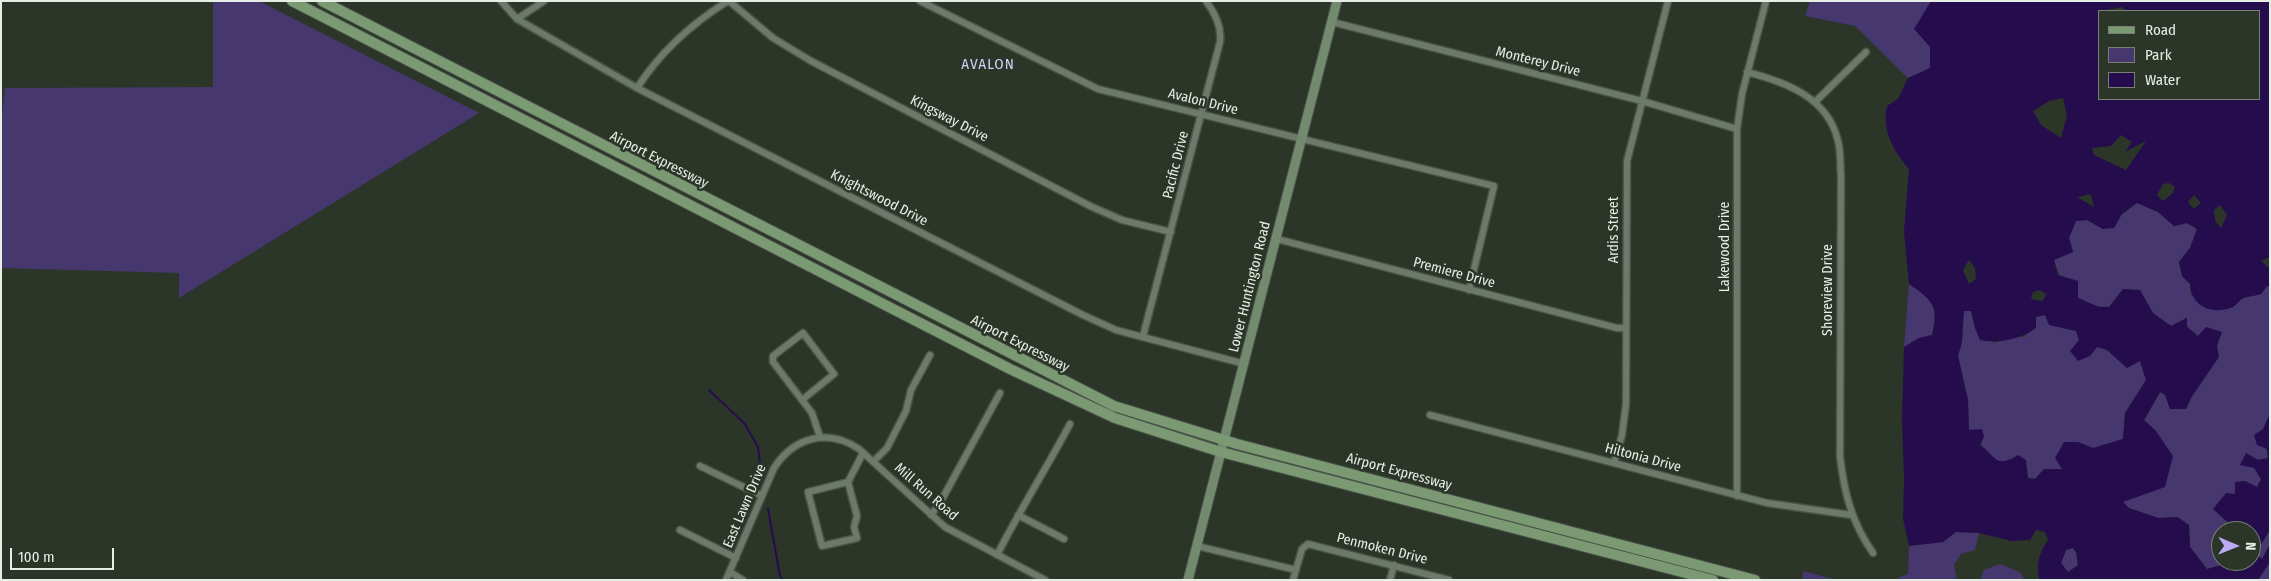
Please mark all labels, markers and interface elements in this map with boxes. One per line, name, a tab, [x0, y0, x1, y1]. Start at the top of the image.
legend	[2098, 10, 2261, 100]
text: Road	[2145, 21, 2176, 39]
street label: Monterey Drive	[1494, 43, 1582, 81]
text: Park	[2145, 46, 2172, 64]
district label: AVALON	[961, 56, 1015, 74]
text: Water	[2145, 71, 2180, 89]
street label: Avalon Drive	[1166, 85, 1240, 119]
street label: Kingsway Drive	[907, 92, 991, 146]
street label: Airport Expressway	[607, 128, 711, 192]
street label: Pacific Drive	[1159, 129, 1193, 201]
street label: Knightswood Drive	[827, 166, 931, 230]
street label: Ardis Street	[1606, 197, 1622, 263]
street label: Lakewood Drive	[1717, 202, 1733, 292]
street label: Lower Huntington Road	[1226, 220, 1274, 354]
street label: Shoreview Drive	[1820, 244, 1836, 336]
street label: Premiere Drive	[1411, 254, 1497, 292]
street label: Airport Expressway	[968, 312, 1072, 376]
street label: Hiltonia Drive	[1603, 440, 1683, 476]
street label: Airport Expressway	[1344, 450, 1454, 494]
street label: Mill Run Road	[891, 460, 961, 524]
street label: East Lawn Drive	[720, 462, 770, 550]
north arrow	[2211, 521, 2261, 571]
street label: Penmoken Drive	[1335, 530, 1429, 568]
scale bar	[12, 538, 116, 570]
text: N	[2242, 542, 2259, 551]
text: 100 m	[18, 548, 55, 566]

